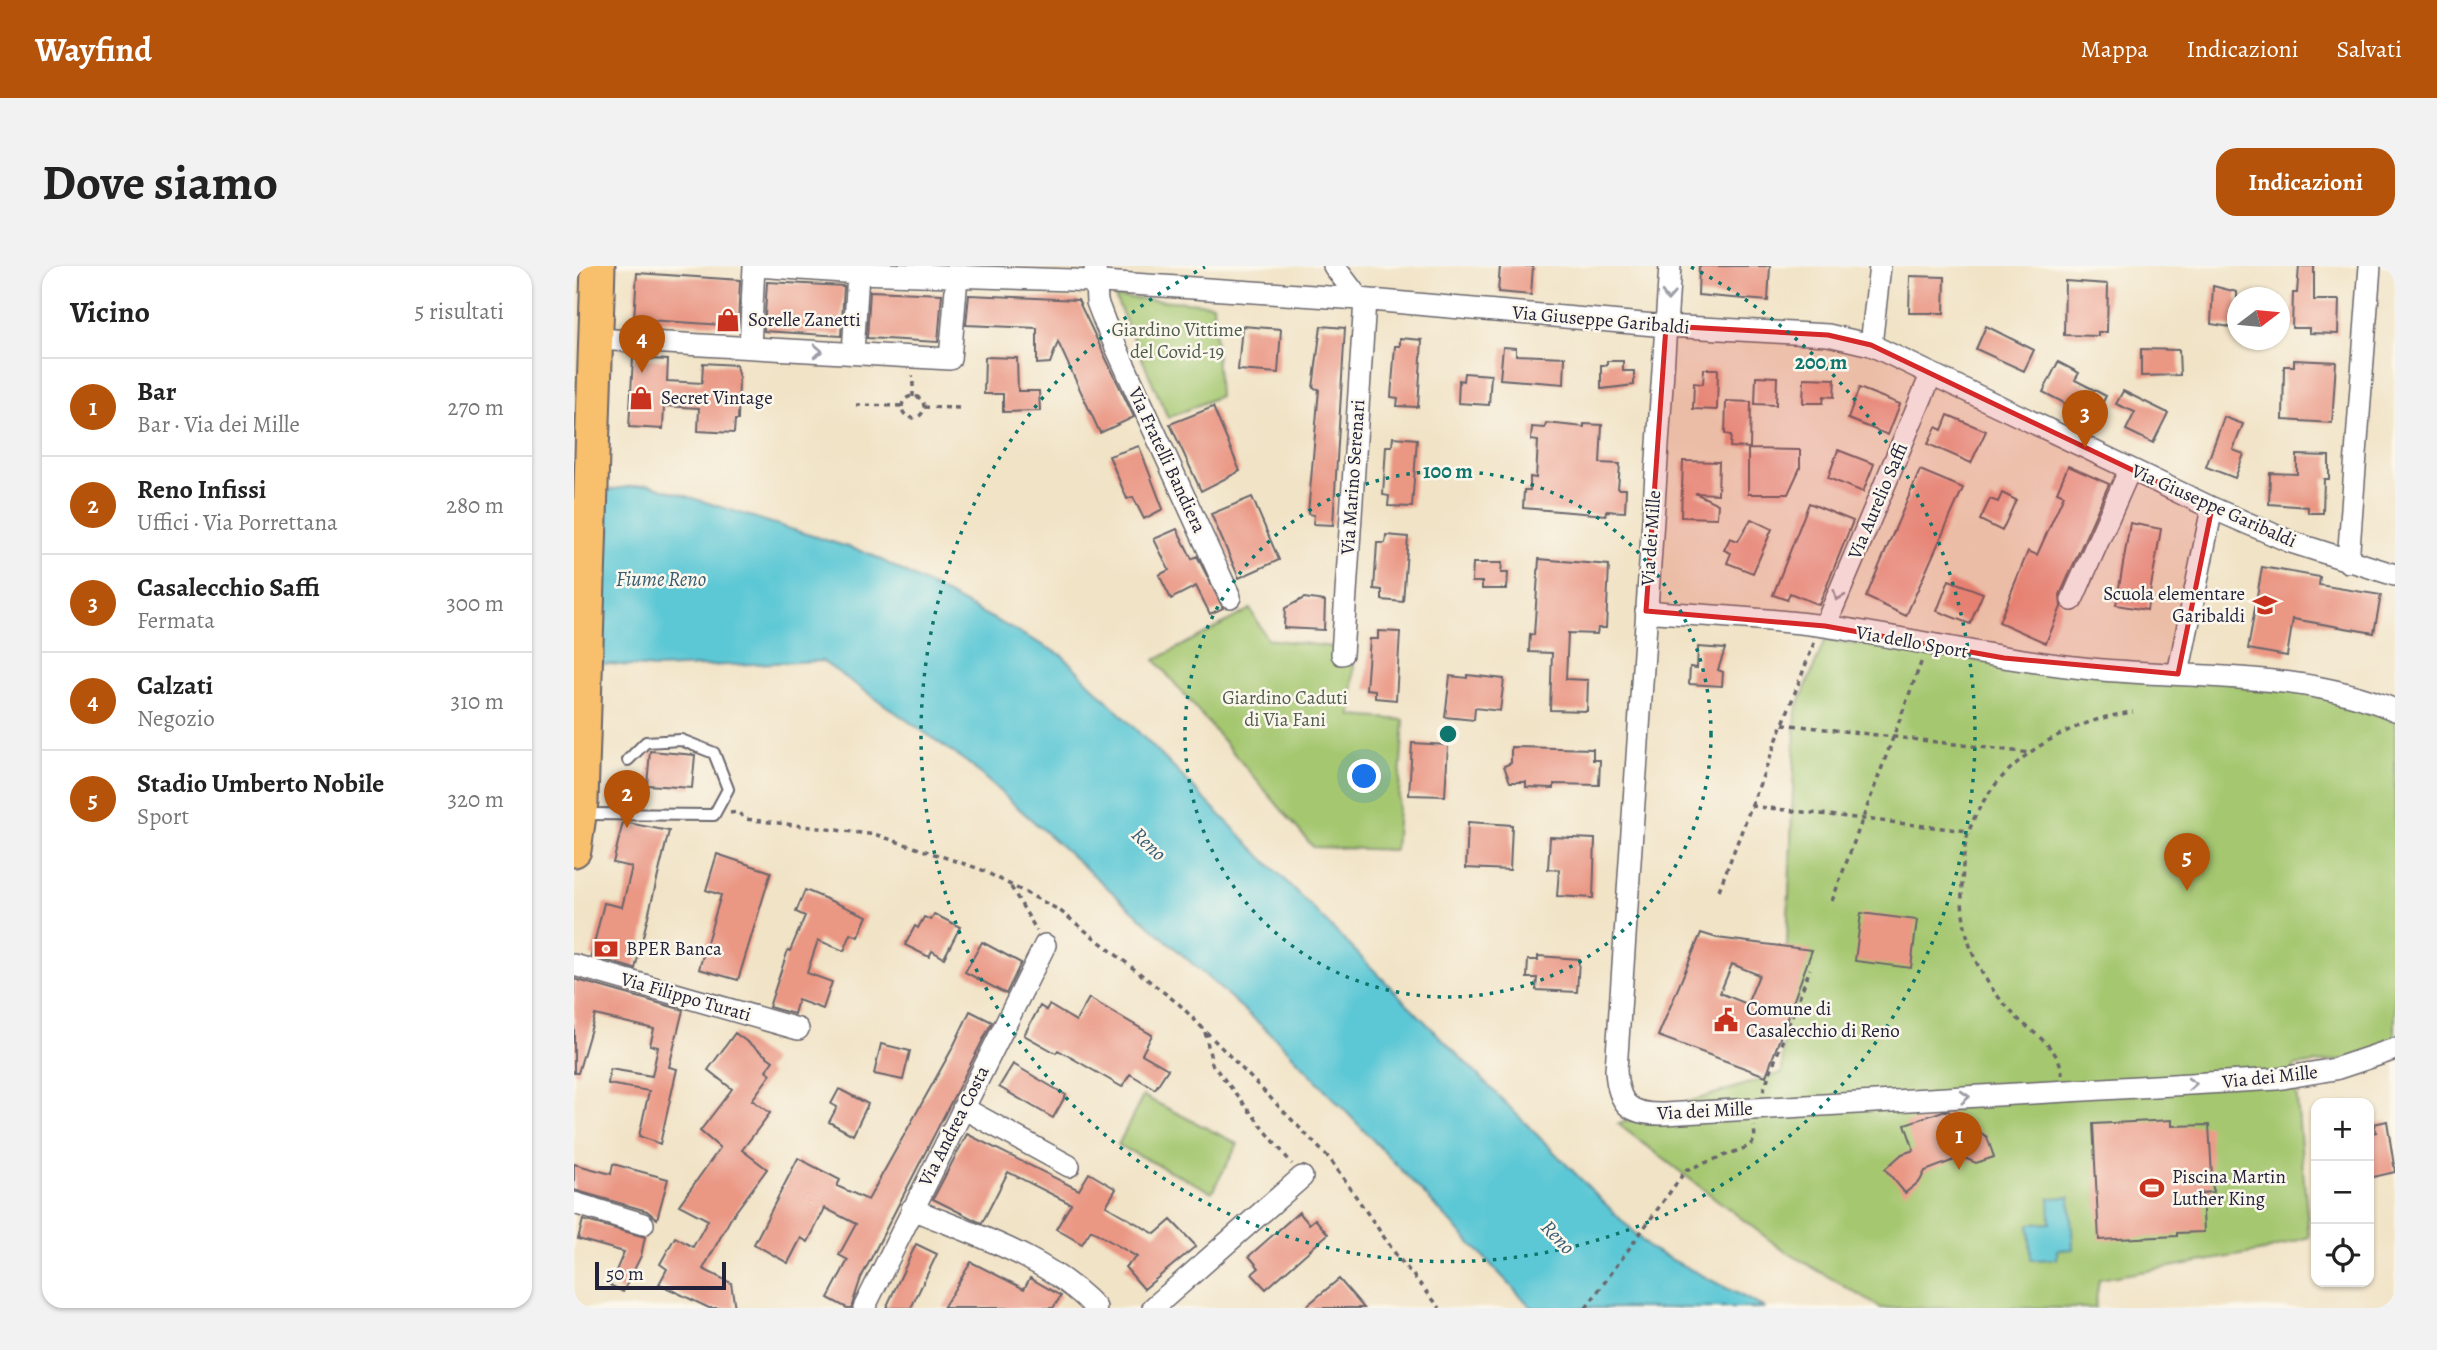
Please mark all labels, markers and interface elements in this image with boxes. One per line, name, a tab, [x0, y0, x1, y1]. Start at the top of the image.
text: Wayfind	[35, 27, 152, 72]
text: Mappa	[2081, 33, 2149, 65]
text: Indicazioni	[2187, 33, 2299, 65]
text: Salvati	[2337, 33, 2402, 65]
button: Indicazioni	[2216, 148, 2395, 216]
text: Dove siamo	[42, 149, 278, 216]
north arrow	[2227, 287, 2290, 350]
one-way arrow	[1661, 291, 1676, 302]
text: Vicino	[70, 292, 150, 332]
text: 5 risultati	[415, 296, 504, 327]
street label: Via Giuseppe Garibaldi	[1510, 299, 1691, 341]
shop icon: Sorelle Zanetti	[714, 306, 742, 334]
place label: Sorelle Zanetti	[748, 307, 861, 333]
pin: 4	[619, 315, 665, 373]
park label: Giardino Vittime del Covid-19	[1111, 317, 1243, 365]
one-way arrow	[812, 344, 823, 359]
text: 200 m	[1795, 348, 1848, 376]
text: Bar	[137, 374, 177, 409]
street label: Via Fratelli Bandiera	[1121, 382, 1212, 537]
shop icon: Secret Vintage	[627, 384, 655, 412]
place label: Secret Vintage	[661, 385, 773, 411]
pin: 3	[2062, 390, 2108, 448]
text: 1	[89, 392, 97, 423]
text: 270 m	[447, 392, 504, 423]
street label: Via Marino Serenari	[1335, 399, 1371, 556]
text: Bar · Via dei Mille	[137, 409, 300, 440]
street label: Via Aurelio Saffi	[1841, 439, 1914, 564]
text: 100 m	[1423, 457, 1473, 485]
street label: Via Giuseppe Garibaldi	[2127, 458, 2301, 554]
text: Reno Infissi	[137, 472, 266, 507]
street label: Via dei Mille	[1635, 489, 1667, 588]
text: 2	[87, 490, 99, 521]
text: 280 m	[446, 490, 504, 521]
text: Uffici · Via Porrettana	[137, 507, 338, 538]
water label: Fiume Reno	[616, 565, 706, 593]
text: Casalecchio Saffi	[137, 570, 320, 605]
place label: Scuola elementare Garibaldi	[2103, 581, 2245, 629]
text: 3	[88, 588, 98, 619]
text: 300 m	[446, 588, 504, 619]
one-way arrow	[1832, 588, 1846, 601]
school or university icon: Scuola elementare Garibaldi	[2251, 591, 2279, 619]
text: Fermata	[137, 605, 215, 636]
street label: Via dello Sport	[1853, 619, 1970, 665]
text: Calzati	[137, 668, 213, 703]
park label: Giardino Caduti di Via Fani	[1222, 685, 1348, 733]
text: 4	[88, 686, 98, 717]
text: 310 m	[451, 686, 504, 717]
text: Negozio	[137, 703, 215, 734]
centre of rings	[1436, 722, 1460, 746]
your location	[1347, 759, 1381, 793]
text: Stadio Umberto Nobile	[137, 766, 384, 801]
pin: 2	[604, 770, 650, 828]
text: 5	[88, 784, 98, 815]
text: 320 m	[448, 784, 504, 815]
text: Sport	[137, 801, 189, 832]
water label: Reno	[1126, 821, 1172, 867]
pin: 5	[2164, 833, 2210, 891]
bank icon: BPER Banca	[592, 935, 620, 963]
place label: BPER Banca	[626, 936, 722, 962]
street label: Via Filippo Turati	[617, 966, 754, 1028]
place label: Comune di Casalecchio di Reno	[1746, 996, 1900, 1044]
public building icon: Comune di Casalecchio di Reno	[1712, 1006, 1740, 1034]
street label: Via dei Mille	[2220, 1059, 2319, 1095]
street label: Via Andrea Costa	[912, 1061, 996, 1192]
one-way arrow	[2186, 1076, 2197, 1091]
one-way arrow	[1959, 1089, 1970, 1104]
street label: Via dei Mille	[1656, 1096, 1753, 1127]
map controls	[2311, 1098, 2374, 1287]
button: +	[2311, 1098, 2374, 1161]
pin: 1	[1936, 1112, 1982, 1170]
button: −	[2311, 1161, 2374, 1224]
place label: Piscina Martin Luther King	[2172, 1164, 2286, 1212]
sports icon: Piscina Martin Luther King	[2138, 1174, 2166, 1202]
water label: Reno	[1535, 1214, 1581, 1260]
button: locate	[2311, 1224, 2374, 1287]
scale bar	[595, 1259, 726, 1291]
text: 50 m	[606, 1261, 644, 1287]

